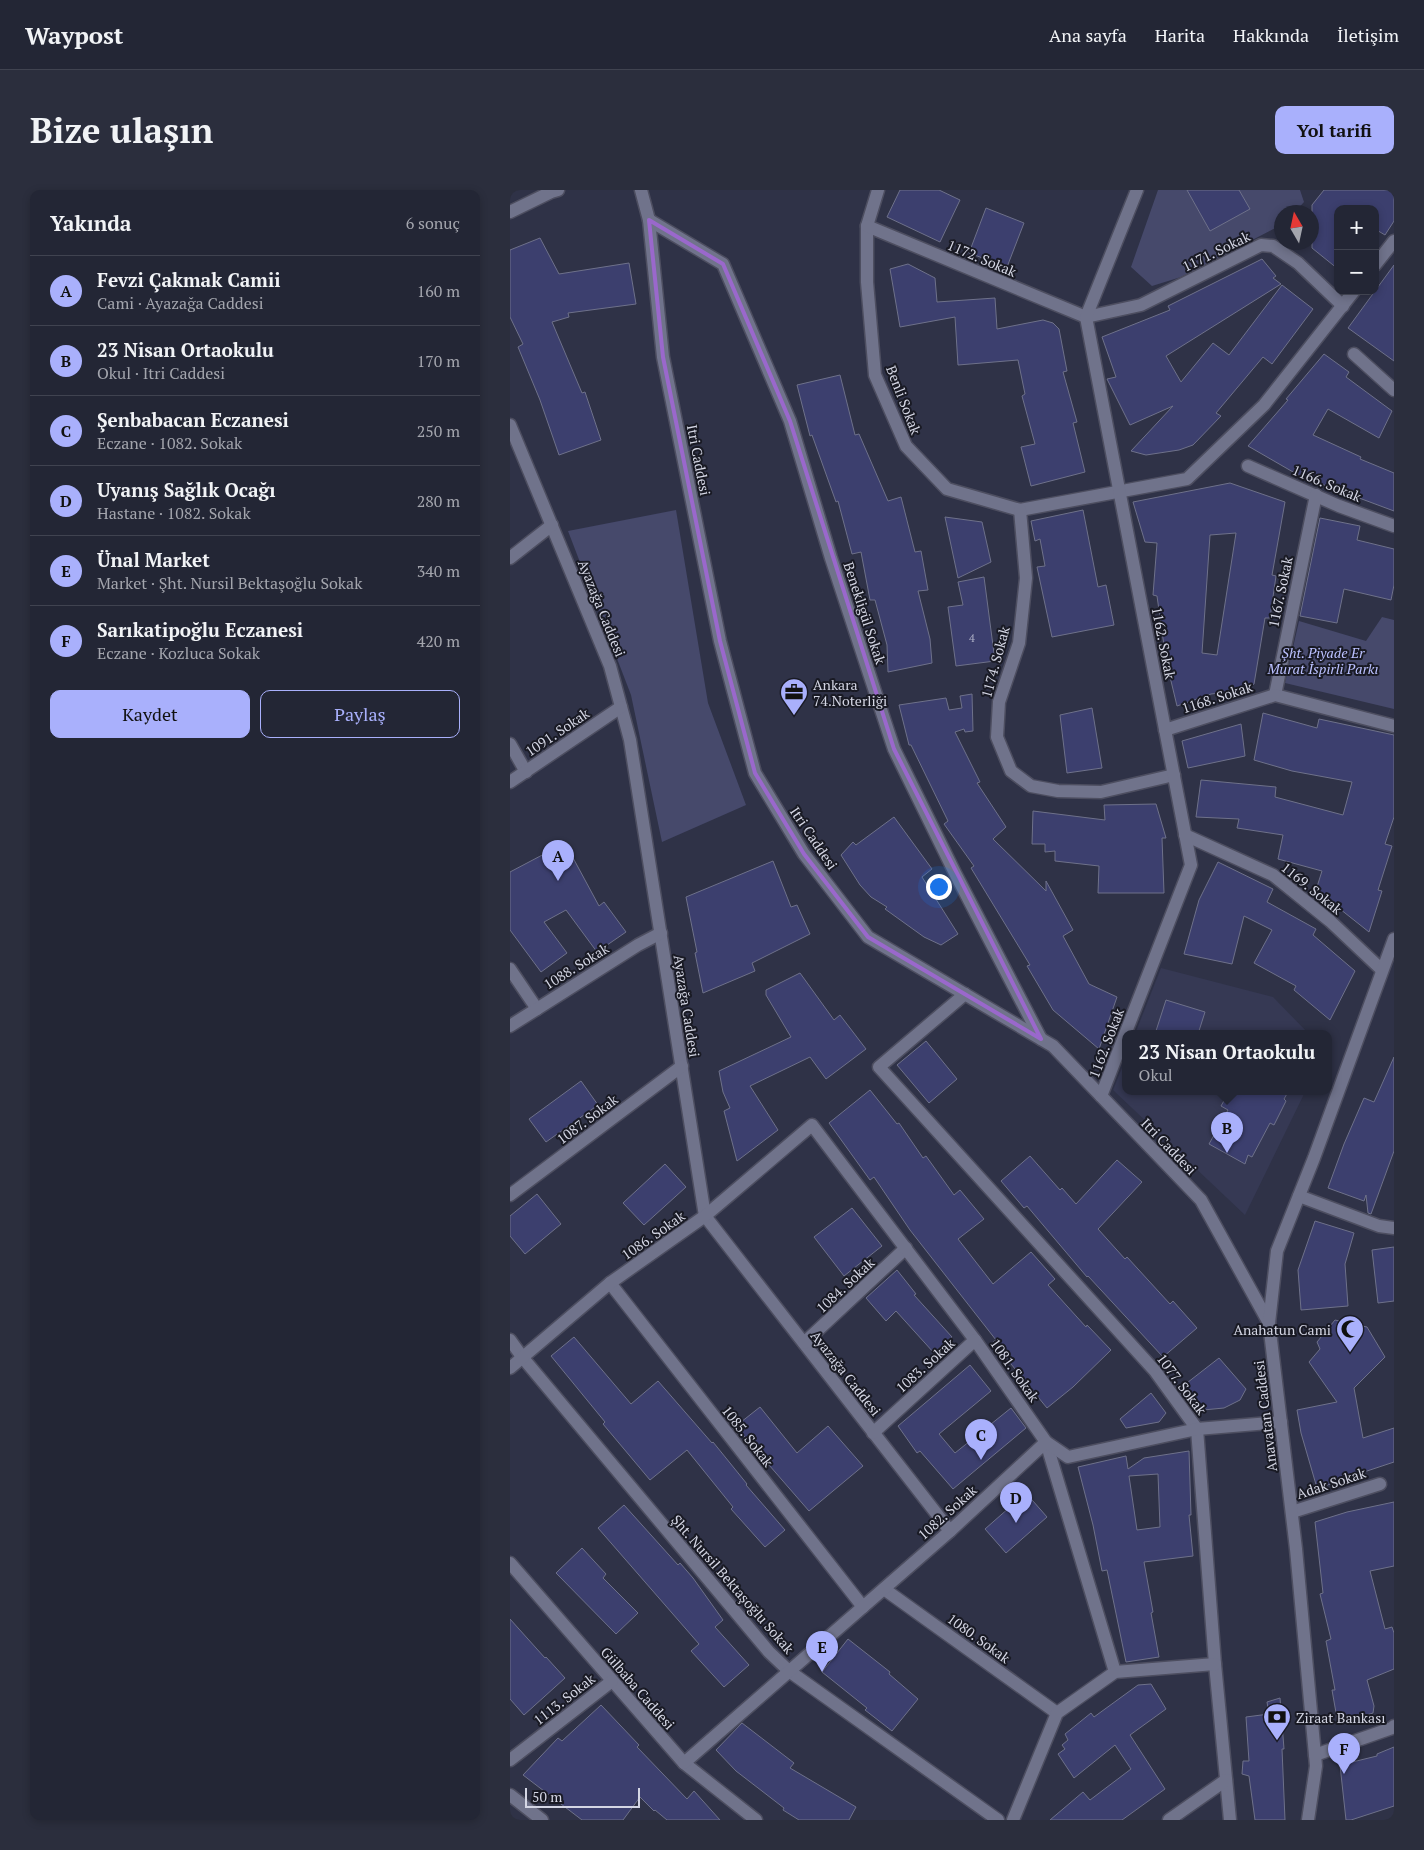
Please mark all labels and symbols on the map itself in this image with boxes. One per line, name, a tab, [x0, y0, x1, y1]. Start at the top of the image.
north arrow	[1274, 205, 1319, 250]
street label: 1171. Sokak	[1179, 226, 1254, 276]
street label: 1172. Sokak	[945, 235, 1020, 281]
street label: Benli Sokak	[882, 363, 926, 438]
street label: Itri Caddesi	[683, 423, 715, 497]
street label: 1166. Sokak	[1290, 460, 1365, 506]
street label: 1167. Sokak	[1263, 554, 1297, 629]
street label: Ayazağa Caddesi	[574, 557, 630, 659]
street label: Benekligül Sokak	[840, 559, 891, 667]
street label: 1162. Sokak	[1148, 605, 1180, 682]
street label: 1174. Sokak	[976, 623, 1014, 700]
house number: 4	[969, 631, 975, 645]
park label: Şht. Piyade Er Murat İspirli Parkı	[1267, 643, 1378, 678]
place label: Ankara 74.Noterliği	[813, 675, 887, 710]
street label: 1168. Sokak	[1179, 676, 1256, 717]
office icon: Ankara 74.Noterliği	[779, 677, 809, 716]
street label: 1091. Sokak	[521, 703, 593, 760]
street label: Itri Caddesi	[786, 803, 842, 873]
pin: A	[542, 840, 574, 881]
street label: 1169. Sokak	[1278, 858, 1347, 919]
your location	[926, 874, 952, 900]
street label: 1088. Sokak	[540, 938, 613, 993]
street label: Ayazağa Caddesi	[670, 953, 704, 1059]
street label: 1162. Sokak	[1084, 1005, 1128, 1081]
street label: 1087. Sokak	[553, 1089, 622, 1148]
pin: B	[1211, 1112, 1243, 1153]
street label: Itri Caddesi	[1137, 1113, 1201, 1179]
street label: 1086. Sokak	[617, 1206, 689, 1264]
street label: 1084. Sokak	[812, 1253, 879, 1317]
mosque icon: Anahatun Cami	[1335, 1314, 1365, 1353]
place label: Anahatun Cami	[1233, 1320, 1331, 1339]
street label: Ayazağa Caddesi	[807, 1326, 885, 1420]
street label: 1083. Sokak	[891, 1333, 959, 1397]
street label: 1081. Sokak	[986, 1334, 1044, 1406]
street label: 1077. Sokak	[1153, 1350, 1212, 1419]
street label: Anavatan Caddesi	[1249, 1359, 1281, 1473]
street label: 1085. Sokak	[718, 1401, 779, 1471]
pin: C	[965, 1419, 997, 1460]
street label: Adak Sokak	[1294, 1463, 1369, 1503]
street label: 1082. Sokak	[913, 1480, 981, 1544]
pin: D	[1000, 1482, 1032, 1523]
street label: Şht. Nursil Bektaşoğlu Sokak	[667, 1511, 799, 1658]
street label: 1080. Sokak	[944, 1609, 1015, 1668]
pin: E	[806, 1631, 838, 1672]
street label: Gülbaba Caddesi	[597, 1643, 679, 1733]
street label: 1113. Sokak	[529, 1668, 599, 1729]
bank icon: Ziraat Bankası	[1262, 1702, 1292, 1741]
place label: Ziraat Bankası	[1296, 1708, 1385, 1727]
pin: F	[1328, 1733, 1360, 1774]
scale bar	[525, 1785, 640, 1808]

